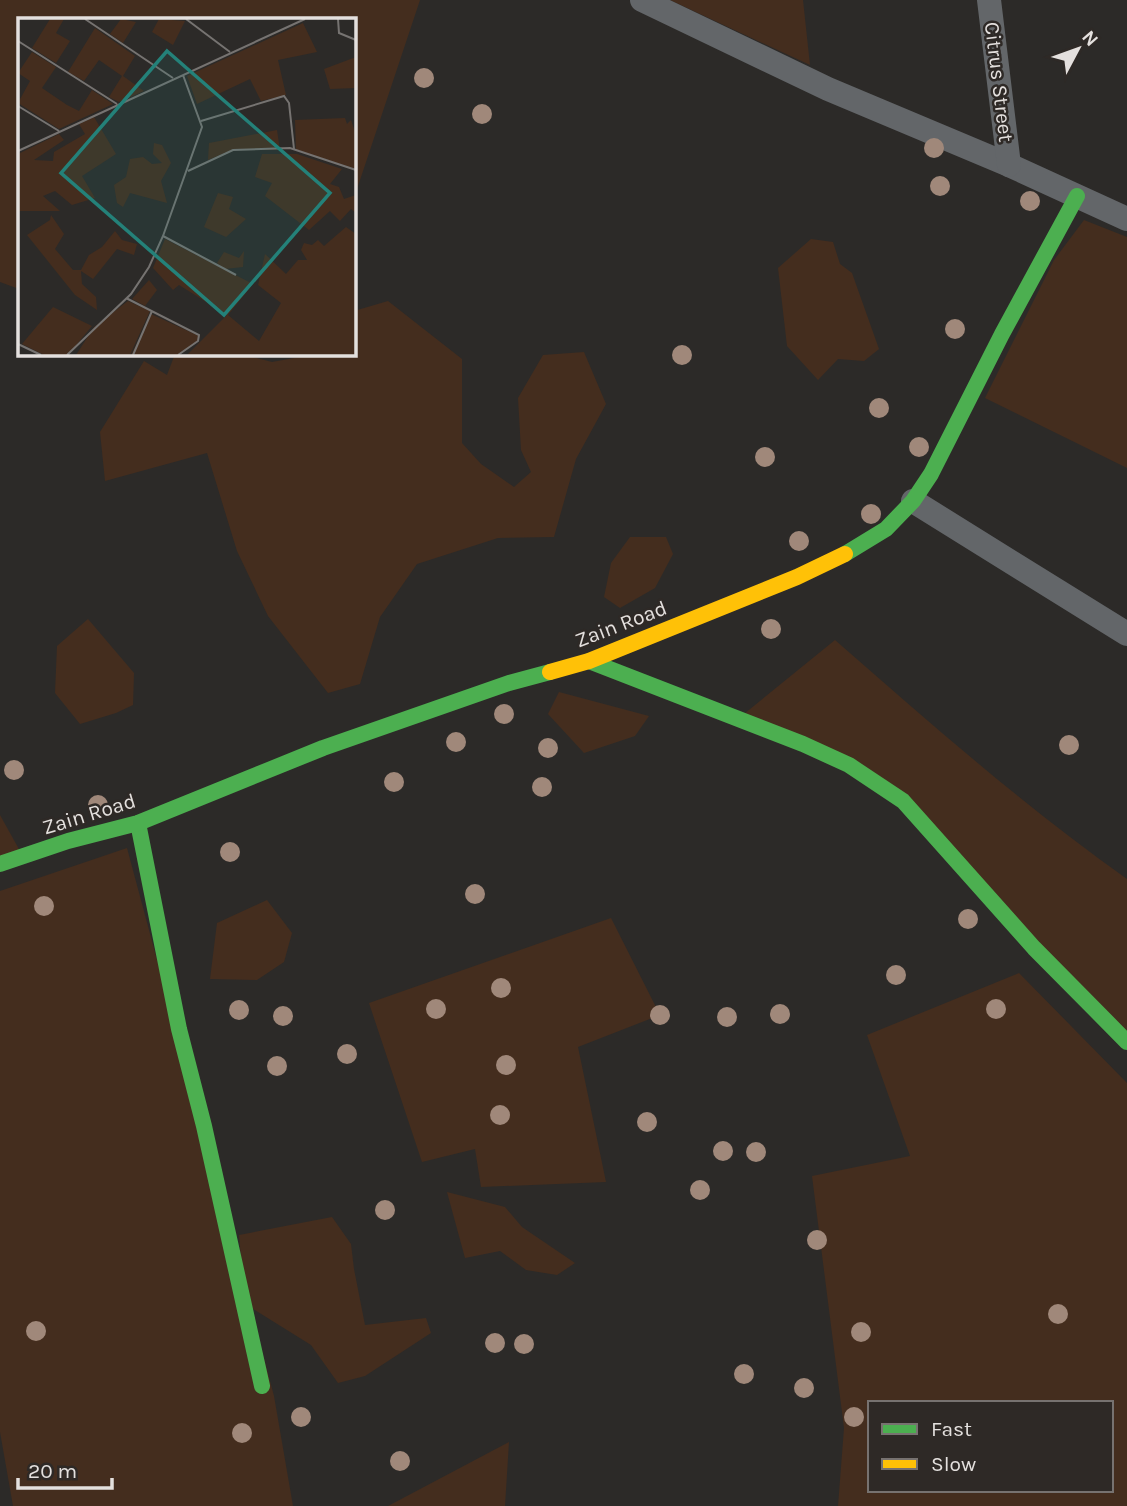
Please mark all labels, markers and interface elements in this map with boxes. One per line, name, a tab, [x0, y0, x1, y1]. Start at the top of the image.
north arrow	[1043, 14, 1113, 84]
inset map	[18, 18, 355, 355]
street label: Citrus Street	[980, 20, 1018, 144]
text: N	[1077, 26, 1103, 51]
street label: Zain Road	[572, 596, 670, 652]
street label: Zain Road	[39, 788, 139, 840]
legend	[868, 1401, 1113, 1492]
text: Fast	[931, 1417, 972, 1441]
scale bar	[18, 1446, 112, 1490]
text: Slow	[931, 1452, 976, 1476]
text: 20 m	[28, 1459, 77, 1483]

